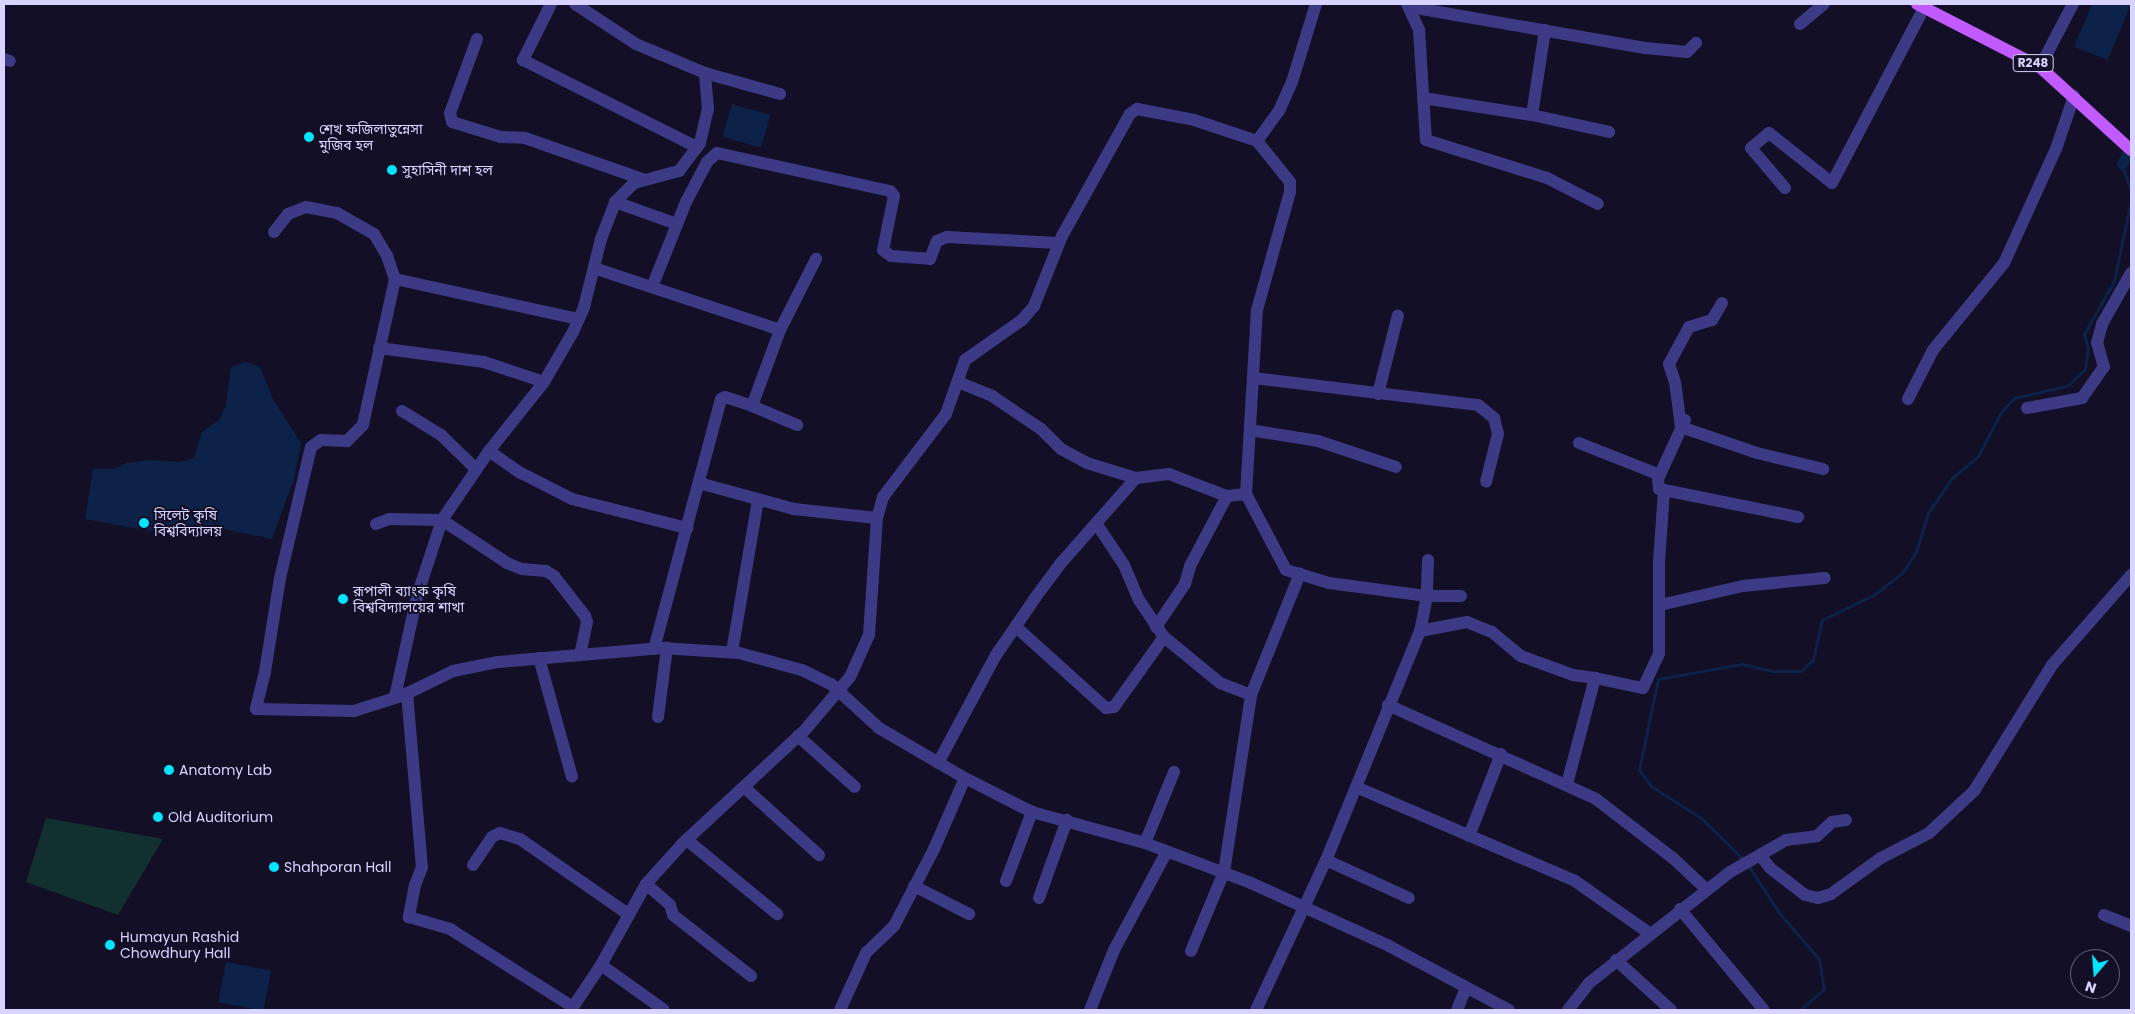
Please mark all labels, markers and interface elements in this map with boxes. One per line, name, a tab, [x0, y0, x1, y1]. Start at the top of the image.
road number: R248	[2012, 54, 2054, 72]
place label: শেখ ফজিলাতুন্নেসা মুজিব হল	[319, 121, 423, 154]
marker: শেখ ফজিলাতুন্নেসা মুজিব হল	[303, 131, 315, 143]
place label: সুহাসিনী দাশ হল	[402, 162, 493, 178]
marker: সুহাসিনী দাশ হল	[386, 164, 398, 176]
place label: সিলেট কৃষি বিশ্ববিদ্যালয়	[154, 507, 222, 540]
marker: সিলেট কৃষি বিশ্ববিদ্যালয়	[138, 517, 150, 529]
place label: রূপালী ব্যাংক কৃষি বিশ্ববিদ্যালয়ের শাখা	[353, 583, 464, 616]
marker: রূপালী ব্যাংক কৃষি বিশ্ববিদ্যালয়ের শাখা	[337, 593, 349, 605]
place label: Anatomy Lab	[179, 762, 272, 778]
marker: Anatomy Lab	[163, 764, 175, 776]
place label: Old Auditorium	[168, 809, 273, 825]
marker: Old Auditorium	[152, 811, 164, 823]
place label: Shahporan Hall	[284, 859, 391, 875]
marker: Shahporan Hall	[268, 861, 280, 873]
place label: Humayun Rashid Chowdhury Hall	[120, 929, 239, 962]
marker: Humayun Rashid Chowdhury Hall	[104, 939, 116, 951]
north arrow	[2070, 949, 2120, 999]
text: N	[2083, 976, 2099, 998]

